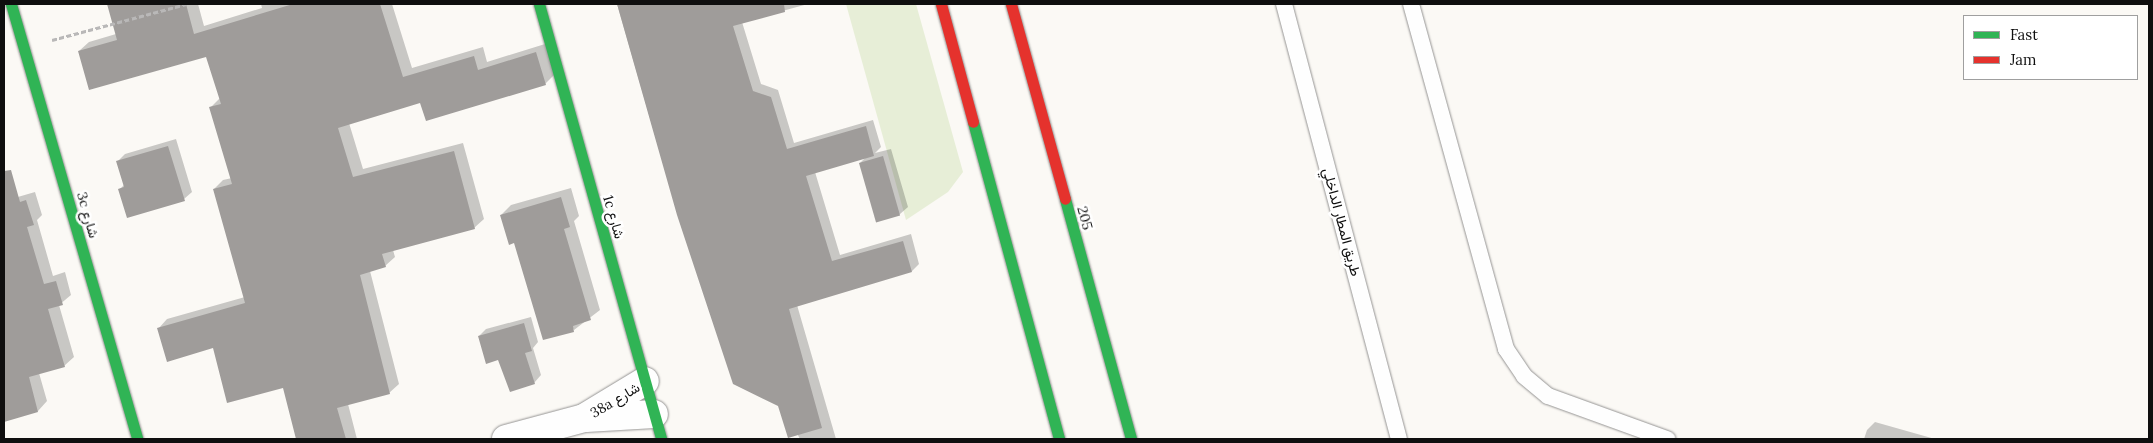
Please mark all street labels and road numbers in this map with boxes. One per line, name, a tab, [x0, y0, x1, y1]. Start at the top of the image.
street label: طريق المطار الداخلي	[1320, 166, 1364, 278]
street label: 3c شارع	[73, 190, 103, 240]
street label: 1c شارع	[600, 193, 628, 241]
street label: 205	[1074, 204, 1096, 232]
street label: 38a شارع	[587, 379, 643, 421]

